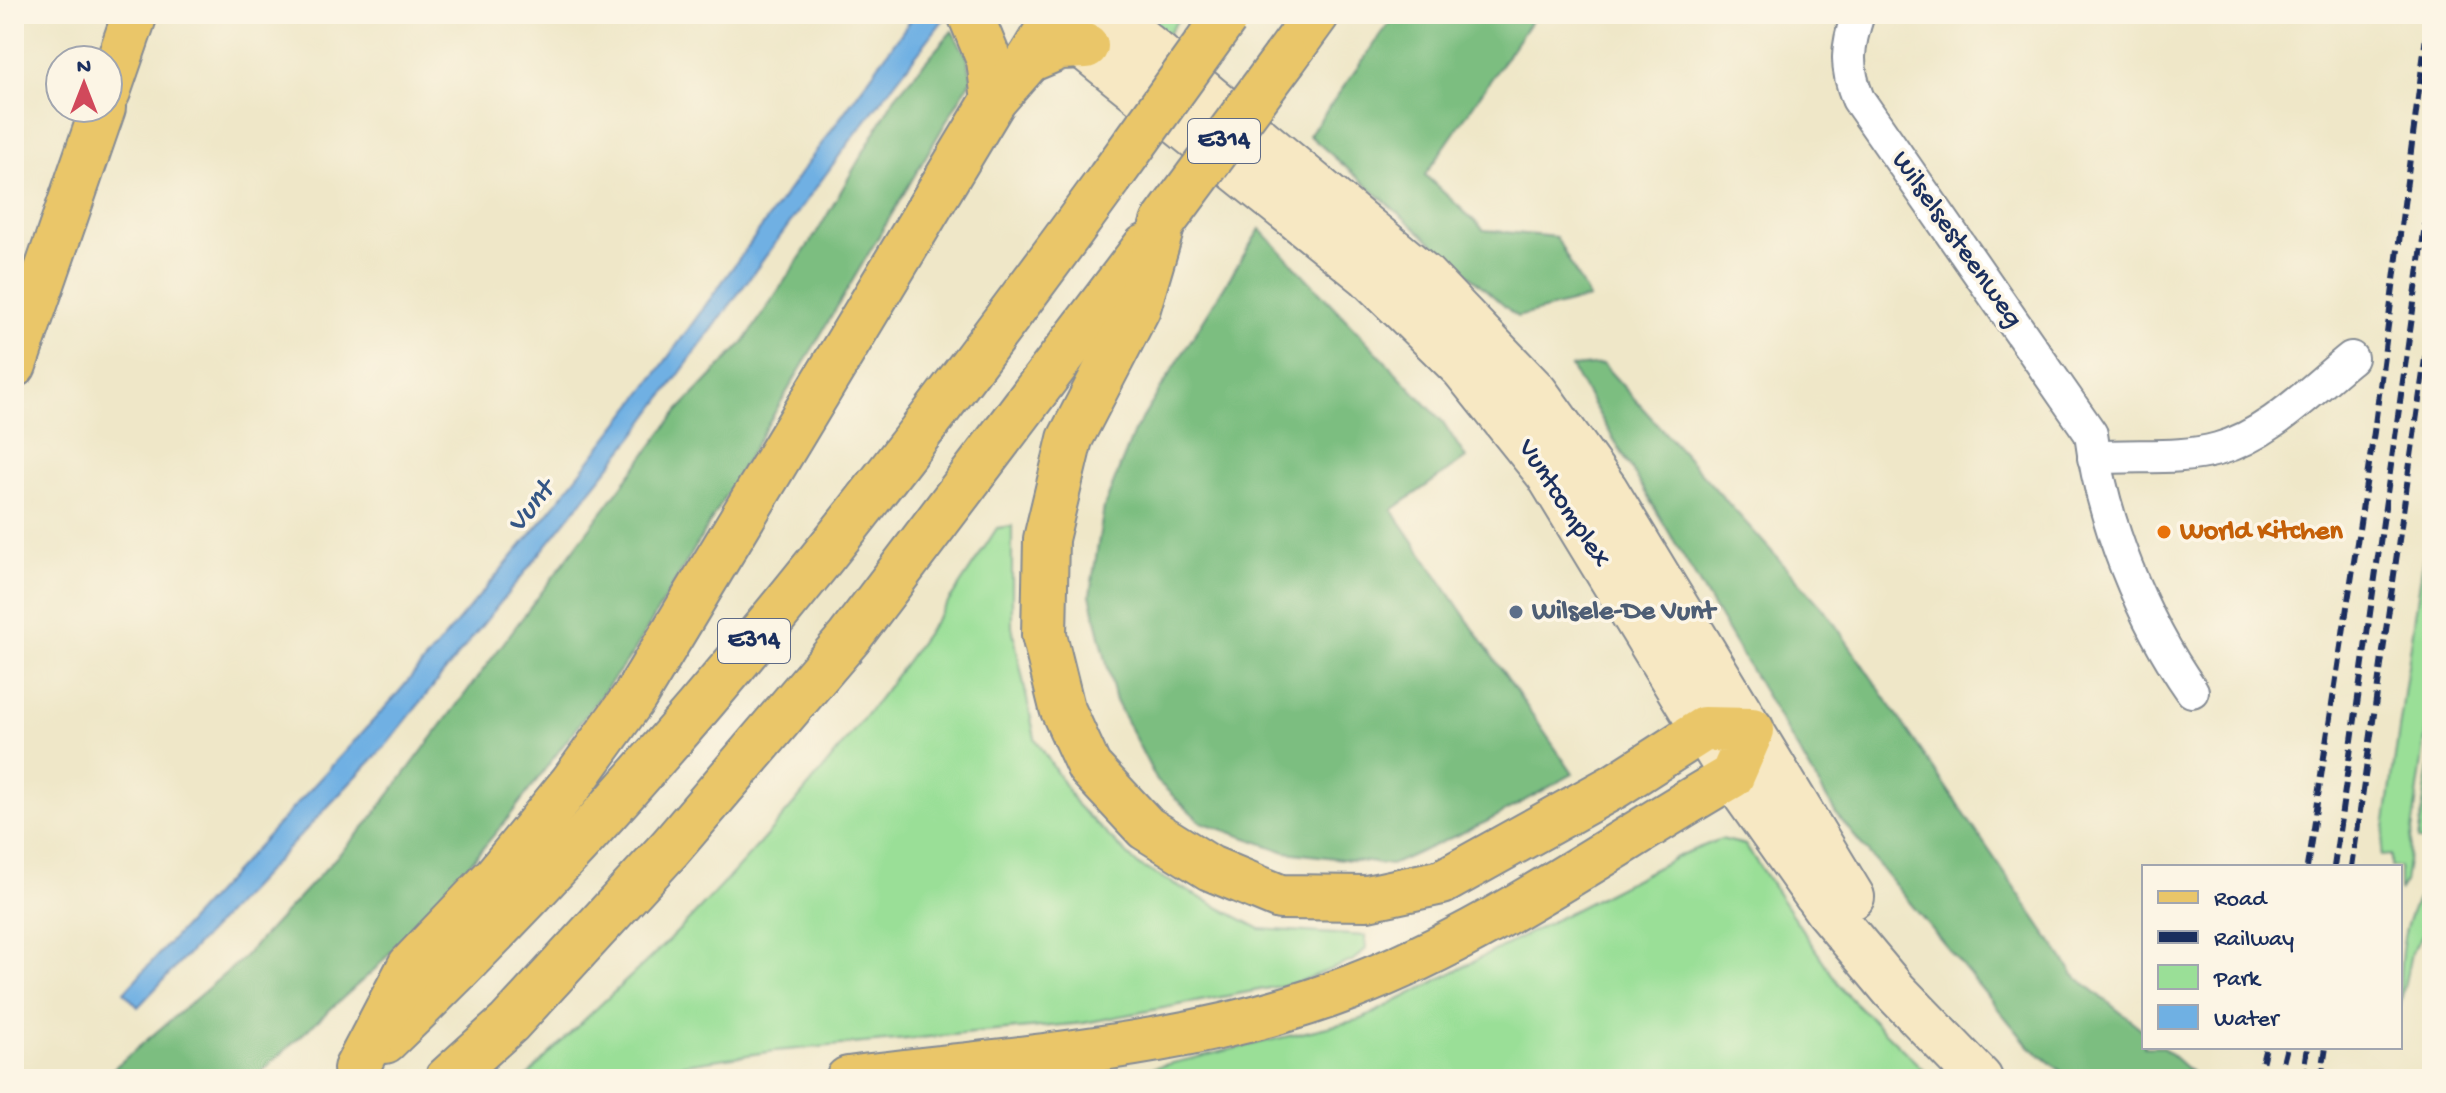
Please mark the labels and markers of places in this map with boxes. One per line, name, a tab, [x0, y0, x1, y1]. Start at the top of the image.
place label: World Kitchen	[2179, 516, 2343, 549]
marker: World Kitchen	[2155, 523, 2173, 541]
place label: Wilsele-De Vunt	[1531, 596, 1718, 629]
marker: Wilsele-De Vunt	[1507, 603, 1525, 621]

